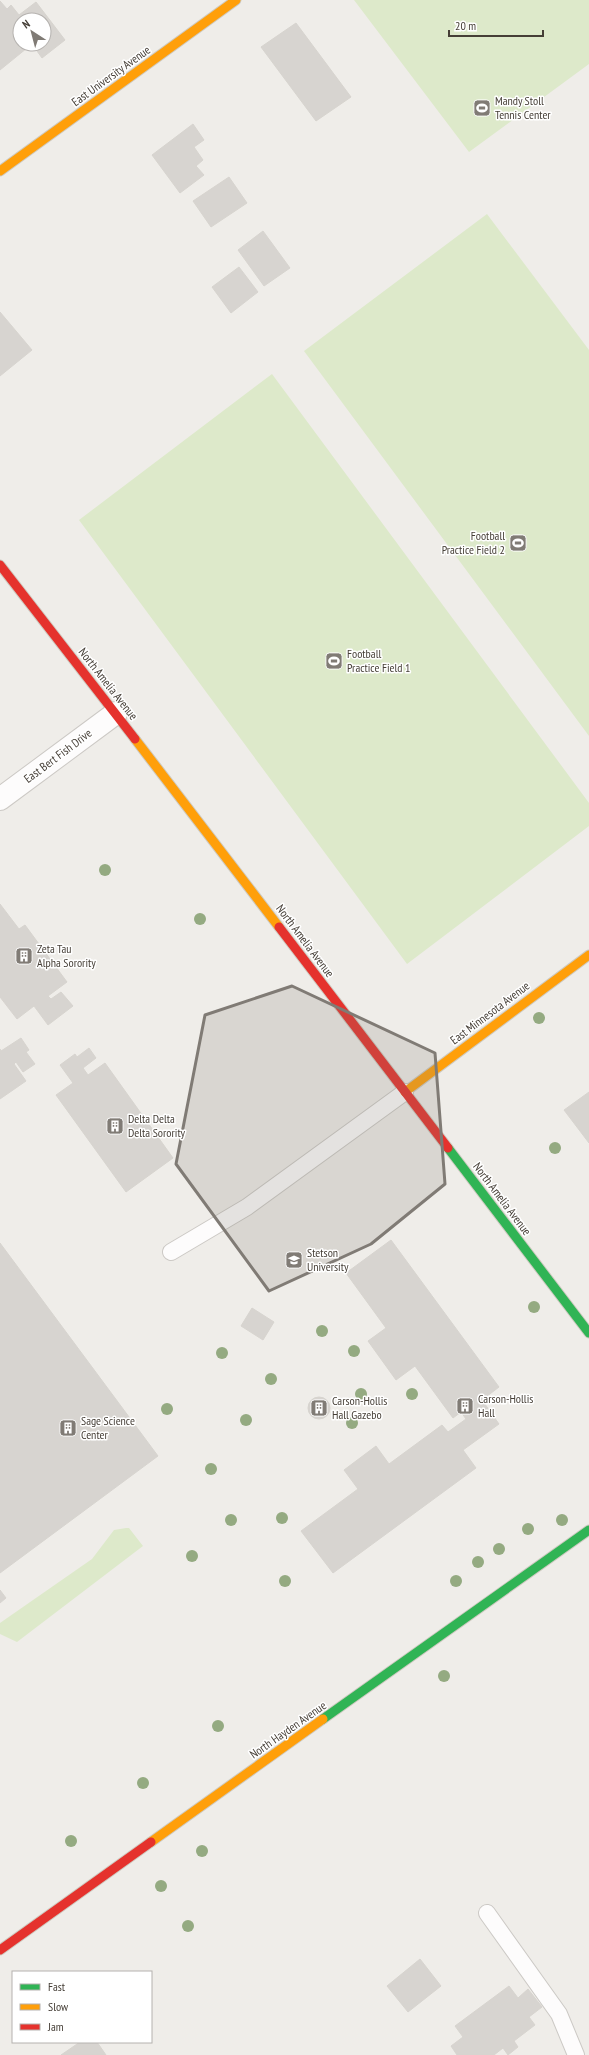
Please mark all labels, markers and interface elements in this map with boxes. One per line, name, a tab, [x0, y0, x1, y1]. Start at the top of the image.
north arrow	[12, 12, 52, 52]
scale bar	[449, 12, 543, 38]
text: N	[20, 16, 33, 31]
text: 20 m	[455, 18, 476, 33]
street label: East University Avenue	[68, 42, 153, 109]
place label: Mandy Stoll Tennis Center	[495, 93, 551, 122]
sports icon: Mandy Stoll Tennis Center	[472, 98, 492, 118]
place label: Football Practice Field 2	[442, 528, 505, 557]
sports icon: Football Practice Field 2	[508, 533, 528, 553]
street label: North Amelia Avenue	[76, 645, 141, 723]
place label: Football Practice Field 1	[347, 646, 410, 675]
sports icon: Football Practice Field 1	[324, 651, 344, 671]
street label: East Bert Fish Drive	[21, 725, 95, 786]
street label: North Amelia Avenue	[273, 901, 338, 980]
place label: Zeta Tau Alpha Sorority	[37, 941, 96, 970]
building icon: Zeta Tau Alpha Sorority	[14, 946, 34, 966]
street label: East Minnesota Avenue	[447, 978, 532, 1047]
place label: Delta Delta Delta Sorority	[128, 1111, 186, 1140]
building icon: Delta Delta Delta Sorority	[105, 1116, 125, 1136]
street label: North Amelia Avenue	[470, 1159, 535, 1238]
place label: Stetson University	[307, 1245, 349, 1274]
school or university icon: Stetson University	[284, 1250, 304, 1270]
place label: Carson-Hollis Hall	[478, 1391, 533, 1420]
place label: Carson-Hollis Hall Gazebo	[332, 1393, 387, 1422]
building icon: Carson-Hollis Hall	[455, 1396, 475, 1416]
building icon: Carson-Hollis Hall Gazebo	[309, 1398, 329, 1418]
place label: Sage Science Center	[81, 1413, 135, 1442]
building icon: Sage Science Center	[58, 1418, 78, 1438]
street label: North Hayden Avenue	[247, 1698, 329, 1762]
legend	[12, 1971, 152, 2043]
text: Fast	[48, 1979, 66, 1994]
text: Slow	[48, 1999, 69, 2014]
text: Jam	[47, 2019, 64, 2034]

